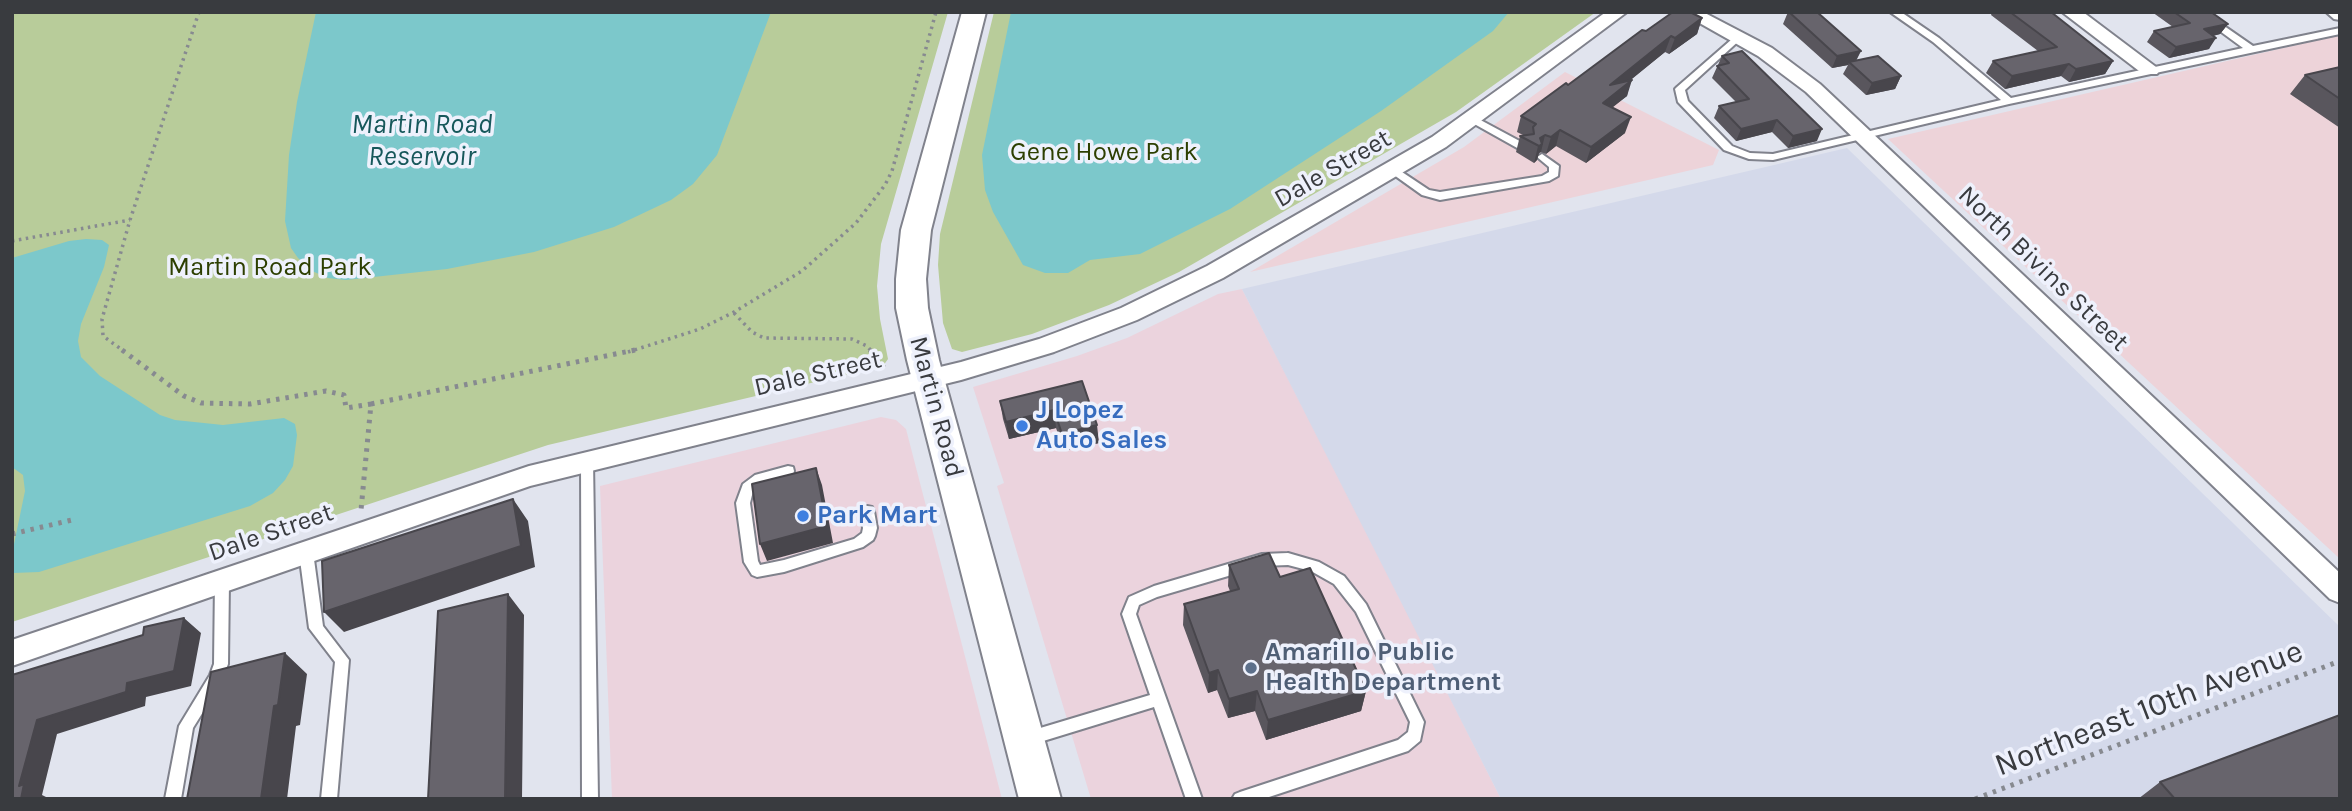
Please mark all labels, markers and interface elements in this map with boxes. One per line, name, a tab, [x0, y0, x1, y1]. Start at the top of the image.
water label: Martin Road Reservoir	[351, 108, 493, 174]
street label: Dale Street	[1269, 123, 1397, 215]
park label: Gene Howe Park	[1010, 137, 1198, 169]
street label: North Bivins Street	[1951, 180, 2135, 358]
park label: Martin Road Park	[168, 252, 372, 284]
street label: Martin Road	[902, 333, 970, 481]
street label: Dale Street	[751, 344, 885, 404]
place label: J Lopez Auto Sales	[1036, 395, 1167, 457]
marker: J Lopez Auto Sales	[1014, 418, 1030, 434]
street label: Dale Street	[205, 497, 337, 569]
place label: Park Mart	[817, 500, 938, 532]
marker: Park Mart	[795, 508, 811, 524]
street label: Northeast 10th Avenue	[1990, 633, 2308, 785]
place label: Amarillo Public Health Department	[1265, 637, 1501, 698]
marker: Amarillo Public Health Department	[1243, 660, 1259, 676]

